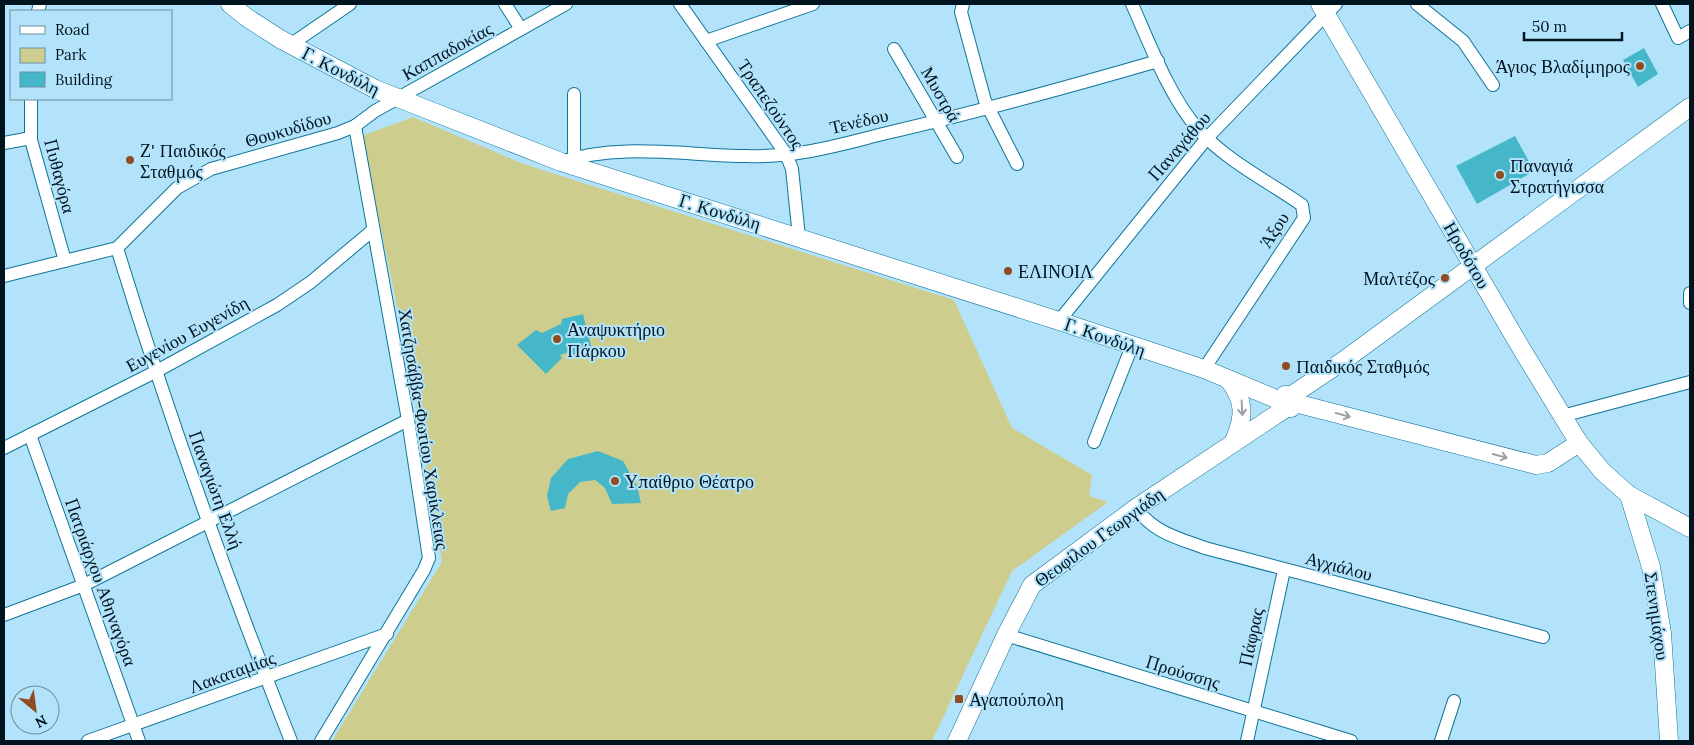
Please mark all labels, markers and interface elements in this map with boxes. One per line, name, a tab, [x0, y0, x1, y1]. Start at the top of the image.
legend	[10, 10, 172, 100]
scale bar	[1524, 10, 1622, 42]
street label: Καππαδοκίας	[398, 17, 496, 85]
text: 50 m	[1532, 17, 1567, 36]
text: Road	[55, 20, 90, 39]
street label: Γ. Κονδύλη	[298, 42, 384, 100]
text: Park	[55, 45, 86, 64]
street label: Τραπεζούντος	[733, 55, 809, 153]
place label: Άγιος Βλαδίμηρος	[1496, 55, 1630, 78]
marker: Άγιος Βλαδίμηρος	[1634, 60, 1646, 72]
street label: Μυστρά	[916, 62, 966, 126]
text: Building	[55, 70, 113, 89]
street label: Τενέδου	[827, 103, 891, 139]
street label: Θουκυδίδου	[242, 106, 334, 152]
street label: Παναγάθου	[1143, 106, 1215, 185]
street label: Πυθαγόρα	[39, 136, 81, 216]
place label: Ζ' Παιδικός Σταθμός	[140, 139, 226, 183]
marker: Ζ' Παιδικός Σταθμός	[124, 154, 136, 166]
place label: Παναγιά Στρατήγισσα	[1510, 154, 1605, 198]
marker: Παναγιά Στρατήγισσα	[1494, 169, 1506, 181]
street label: Γ. Κονδύλη	[676, 189, 764, 235]
street label: Άξου	[1254, 208, 1294, 252]
street label: Ηροδότου	[1439, 217, 1495, 293]
place label: ΕΛΙΝΟΙΛ	[1018, 260, 1093, 283]
marker: ΕΛΙΝΟΙΛ	[1002, 265, 1014, 277]
place label: Μαλτέζος	[1363, 267, 1435, 290]
marker: Μαλτέζος	[1439, 272, 1451, 284]
street label: Ευγενίου Ευγενίδη	[122, 291, 252, 377]
street label: Χατζησάββα-Φωτίου Χαρίκλειας	[394, 307, 454, 551]
street label: Γ. Κονδύλη	[1061, 312, 1149, 362]
place label: Αναψυκτήριο Πάρκου	[567, 318, 665, 362]
marker: Αναψυκτήριο Πάρκου	[551, 333, 563, 345]
place label: Παιδικός Σταθμός	[1296, 355, 1429, 378]
marker: Παιδικός Σταθμός	[1280, 360, 1292, 372]
one-way arrow	[1237, 400, 1246, 416]
one-way arrow	[1334, 411, 1350, 420]
street label: Παναγιώτη Ελλή	[184, 428, 248, 552]
one-way arrow	[1491, 452, 1507, 462]
place label: Υπαίθριο Θέατρο	[625, 470, 754, 493]
marker: Υπαίθριο Θέατρο	[609, 475, 621, 487]
street label: Θεοφίλου Γεωργιάδη	[1030, 482, 1168, 592]
street label: Πατριάρχου Αθηναγόρα	[60, 495, 142, 670]
street label: Αγχιάλου	[1303, 546, 1375, 586]
street label: Στενημάχου	[1639, 571, 1675, 661]
street label: Πάφρας	[1234, 606, 1268, 668]
street label: Λακαταμίας	[186, 646, 278, 698]
street label: Προύσσης	[1143, 650, 1223, 694]
north arrow	[10, 685, 60, 735]
place label: Αγαπούπολη	[969, 688, 1064, 711]
marker: Αγαπούπολη	[953, 693, 965, 705]
text: N	[32, 711, 50, 732]

